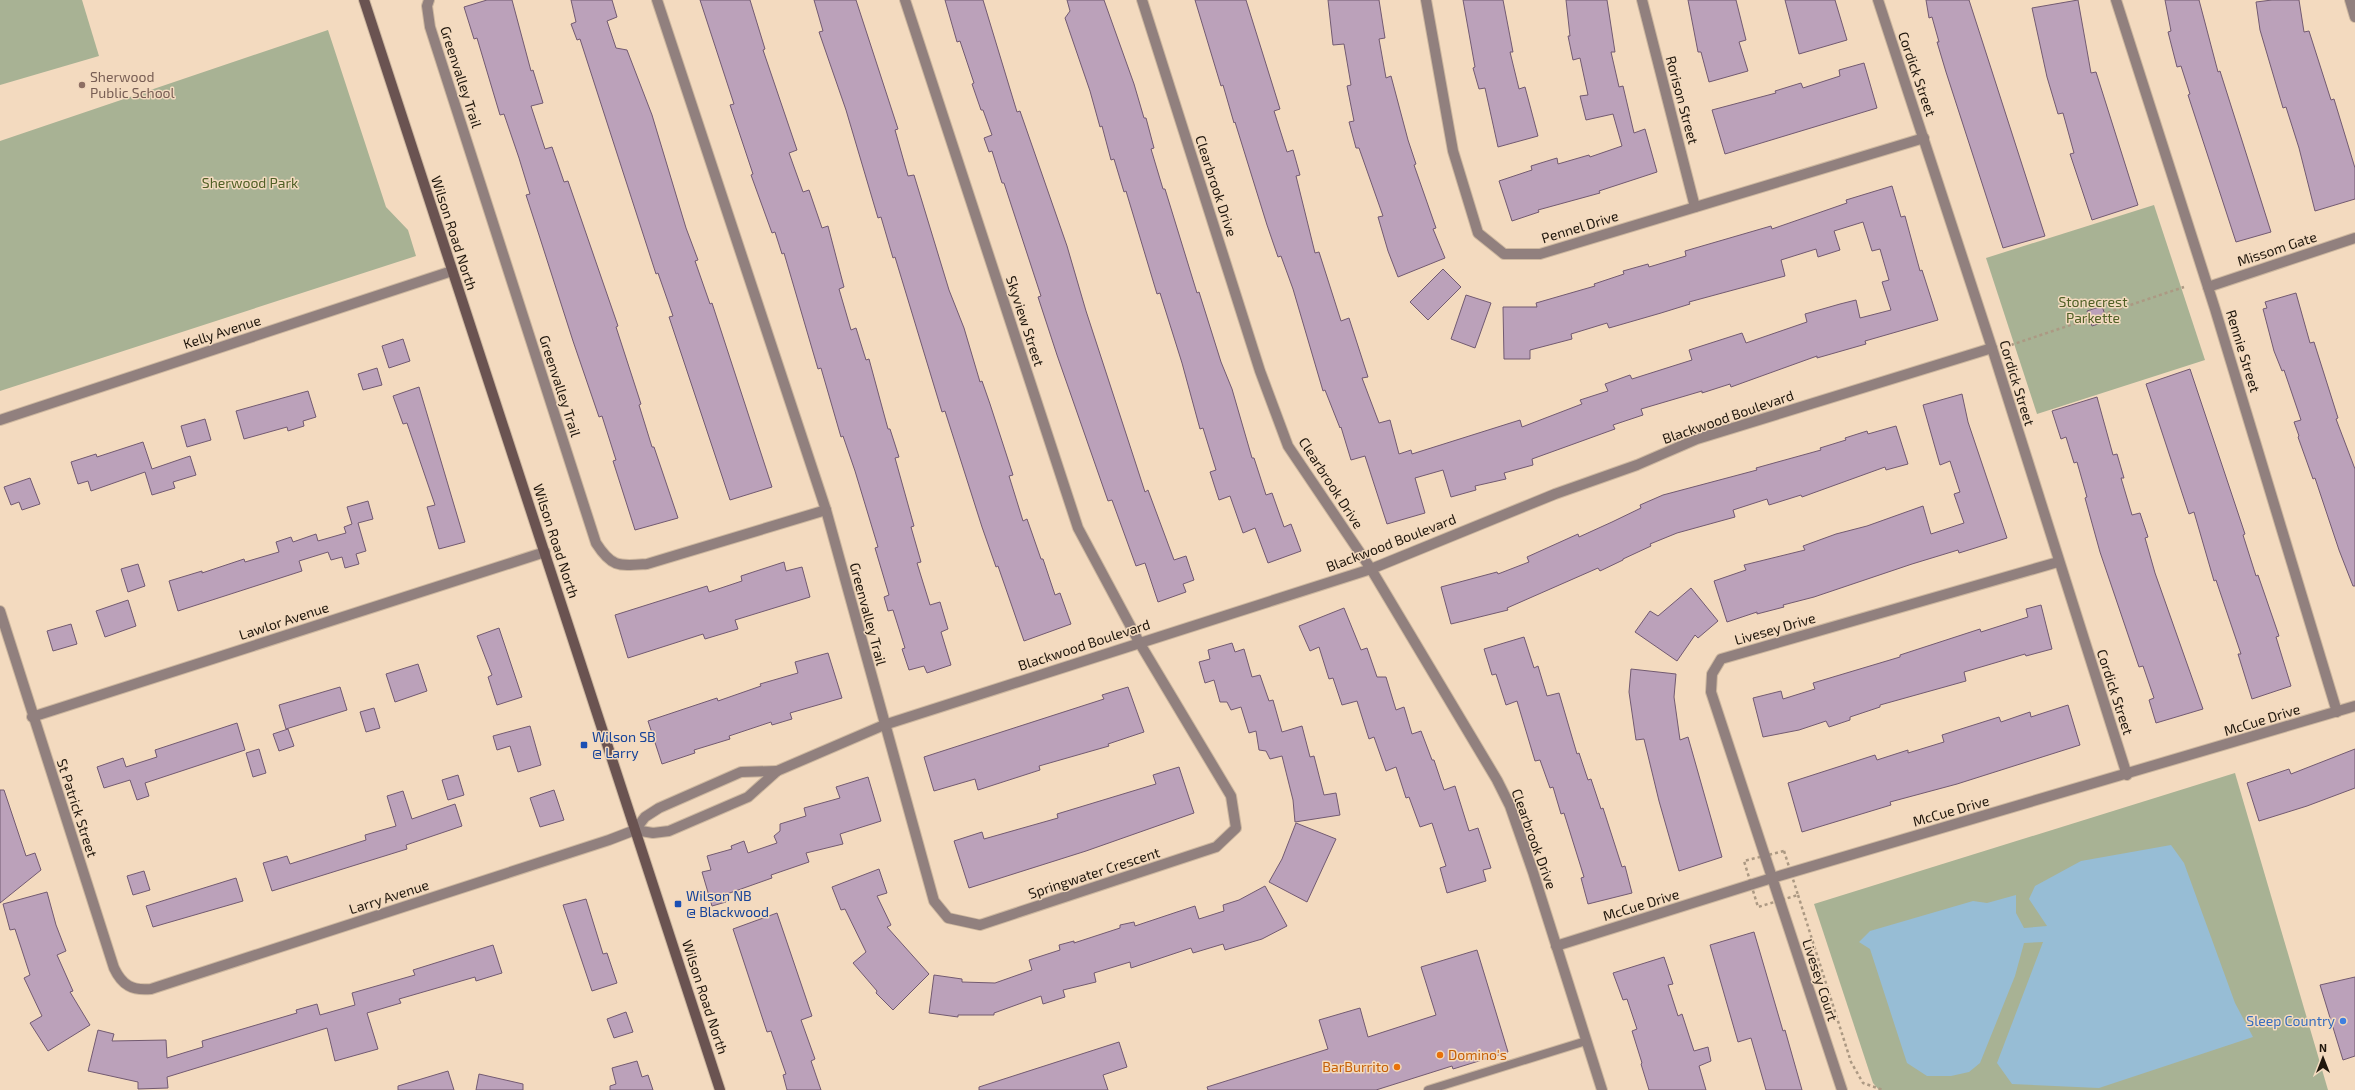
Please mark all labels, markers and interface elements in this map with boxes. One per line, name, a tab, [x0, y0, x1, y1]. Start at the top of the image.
street label: Greenvalley Trail	[437, 24, 486, 131]
street label: Cordick Street	[1895, 29, 1940, 119]
street label: Rorison Street	[1663, 54, 1702, 146]
place label: Sherwood Public School	[90, 68, 176, 101]
marker: Sherwood Public School	[77, 80, 87, 90]
street label: Clearbrook Drive	[1192, 133, 1241, 239]
street label: Wilson Road North	[428, 173, 481, 292]
park label: Sherwood Park	[202, 174, 298, 191]
street label: Pennel Drive	[1539, 207, 1620, 246]
street label: Missom Gate	[2235, 228, 2319, 269]
street label: Skyview Street	[1003, 273, 1048, 368]
park label: Stonecrest Parkette	[2059, 293, 2127, 326]
street label: Rennie Street	[2223, 308, 2264, 394]
street label: Kelly Avenue	[181, 311, 263, 352]
street label: Greenvalley Trail	[536, 333, 585, 440]
street label: Cordick Street	[1996, 338, 2039, 428]
street label: Blackwood Boulevard	[1660, 386, 1796, 447]
street label: Clearbrook Drive	[1296, 434, 1367, 532]
street label: Wilson Road North	[530, 481, 583, 600]
street label: Blackwood Boulevard	[1323, 510, 1458, 575]
street label: Greenvalley Trail	[847, 561, 891, 668]
street label: Lawlor Avenue	[237, 598, 331, 643]
street label: Livesey Drive	[1732, 609, 1817, 648]
street label: Blackwood Boulevard	[1016, 615, 1152, 674]
street label: Cordick Street	[2094, 647, 2137, 737]
street label: McCue Drive	[2222, 700, 2302, 739]
place label: Wilson SB @ Larry	[592, 728, 656, 761]
marker: Wilson SB @ Larry	[579, 740, 589, 750]
street label: St Patrick Street	[54, 757, 101, 859]
street label: Clearbrook Drive	[1508, 786, 1561, 891]
street label: McCue Drive	[1911, 791, 1991, 830]
street label: Springwater Crescent	[1026, 843, 1162, 902]
street label: Larry Avenue	[347, 876, 431, 917]
street label: McCue Drive	[1601, 885, 1681, 924]
place label: Wilson NB @ Blackwood	[686, 887, 769, 920]
marker: Wilson NB @ Blackwood	[673, 899, 683, 909]
street label: Wilson Road North	[679, 937, 732, 1056]
street label: Livesey Court	[1799, 937, 1842, 1023]
place label: Sleep Country	[2246, 1012, 2336, 1029]
marker: Sleep Country	[2338, 1016, 2348, 1026]
north arrow	[2303, 1038, 2343, 1078]
text: N	[2319, 1041, 2327, 1054]
place label: Domino's	[1448, 1046, 1507, 1063]
marker: Domino's	[1435, 1050, 1445, 1060]
place label: BarBurrito	[1322, 1058, 1389, 1075]
marker: BarBurrito	[1392, 1062, 1402, 1072]

